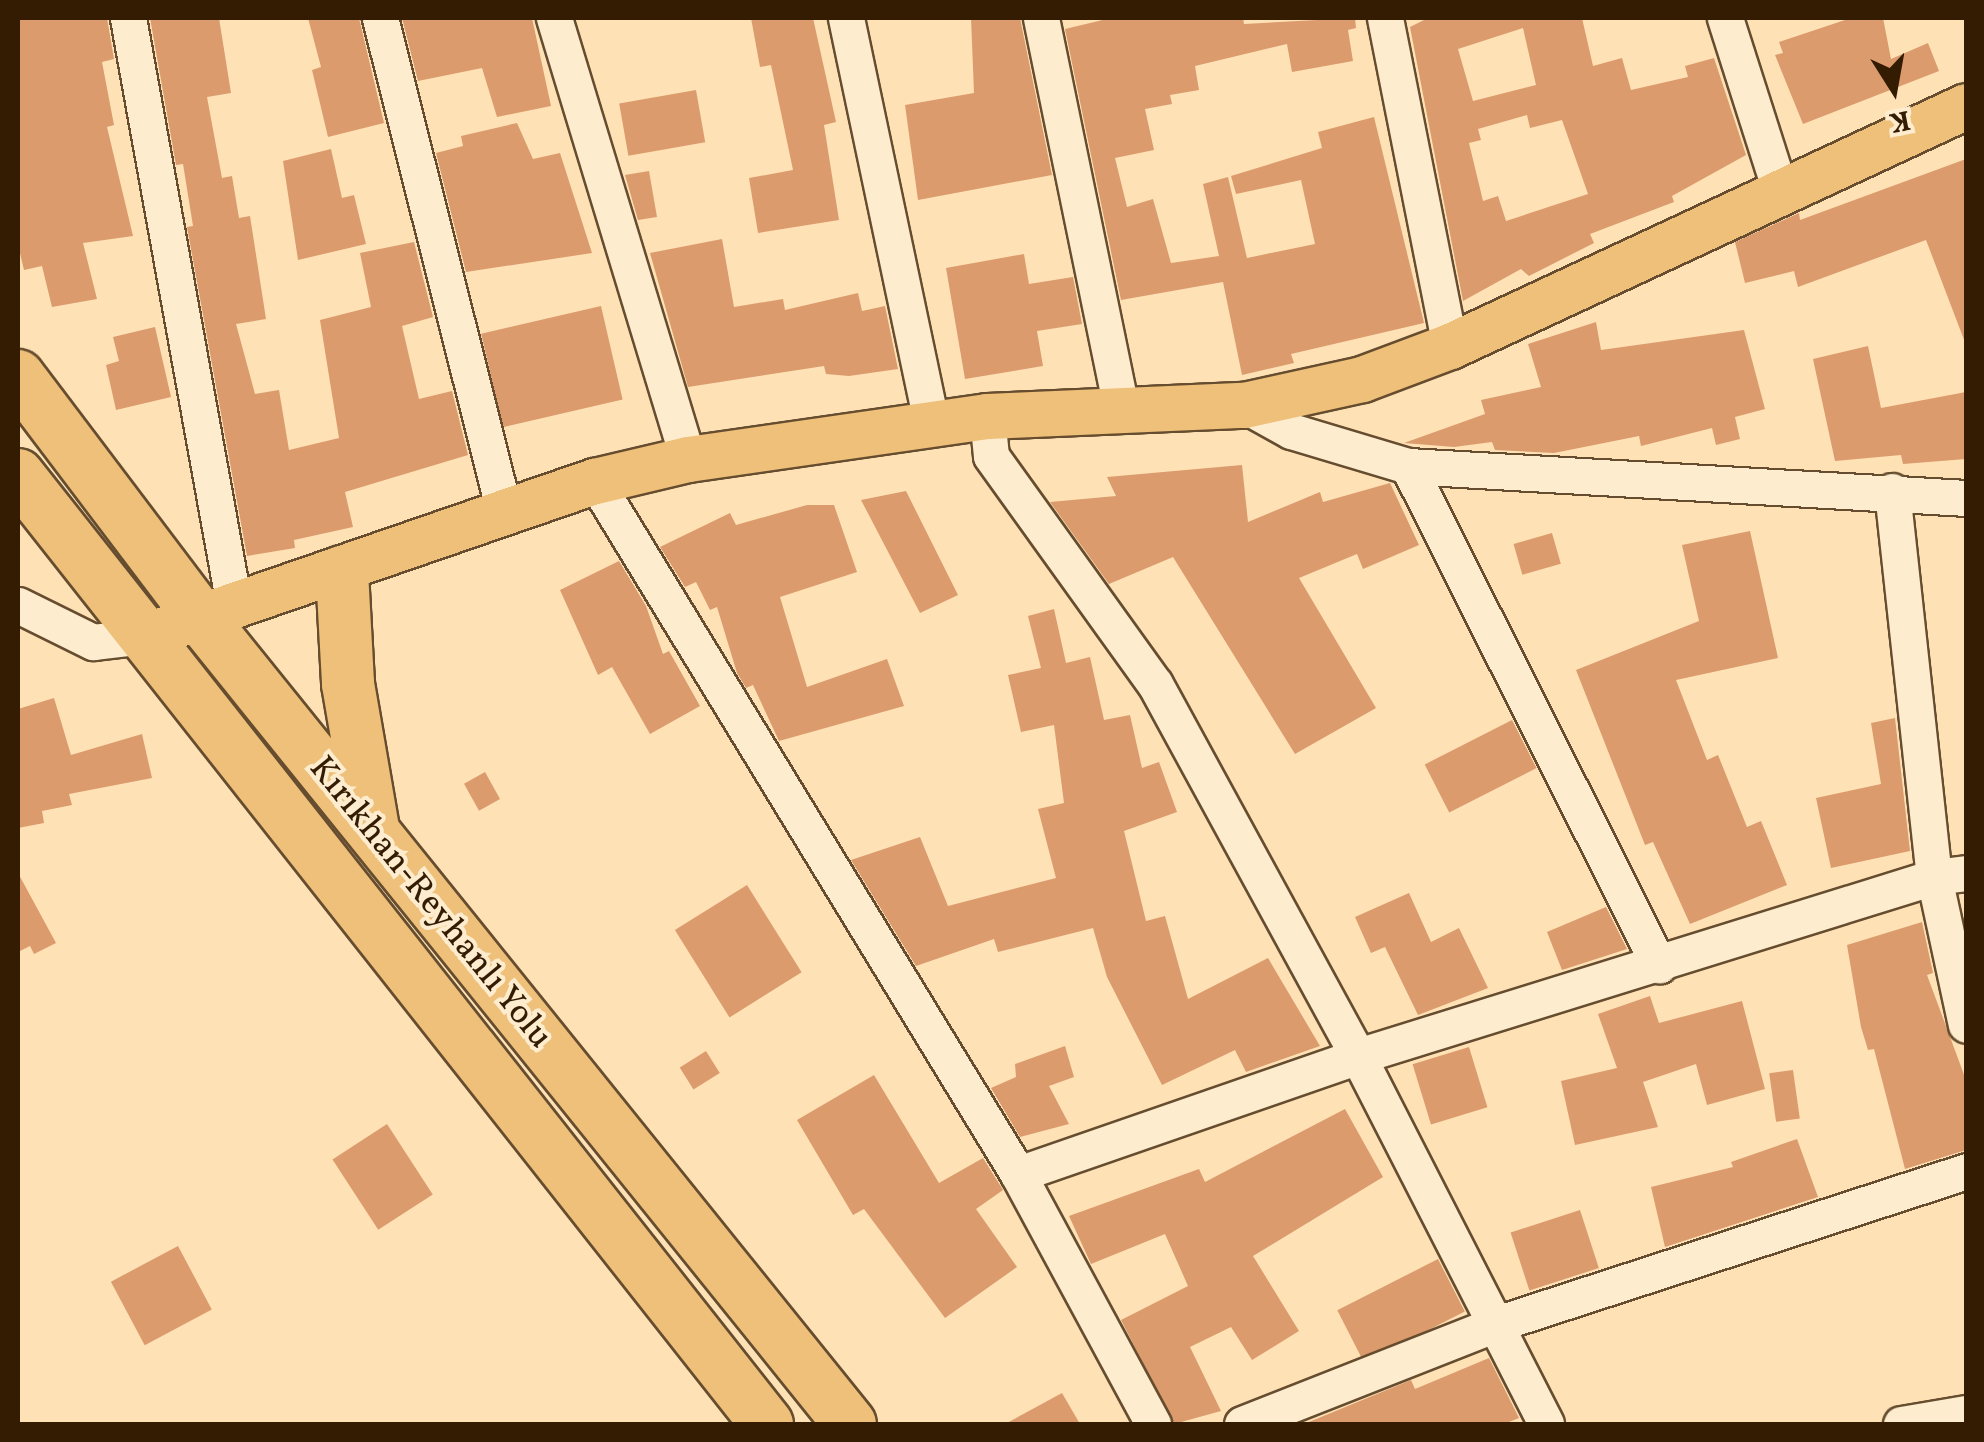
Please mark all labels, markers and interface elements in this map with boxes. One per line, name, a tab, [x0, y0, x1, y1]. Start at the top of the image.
north arrow	[1844, 40, 1944, 140]
text: K	[1886, 99, 1913, 141]
street label: Kırıkhan-Reyhanlı Yolu	[299, 748, 561, 1058]

